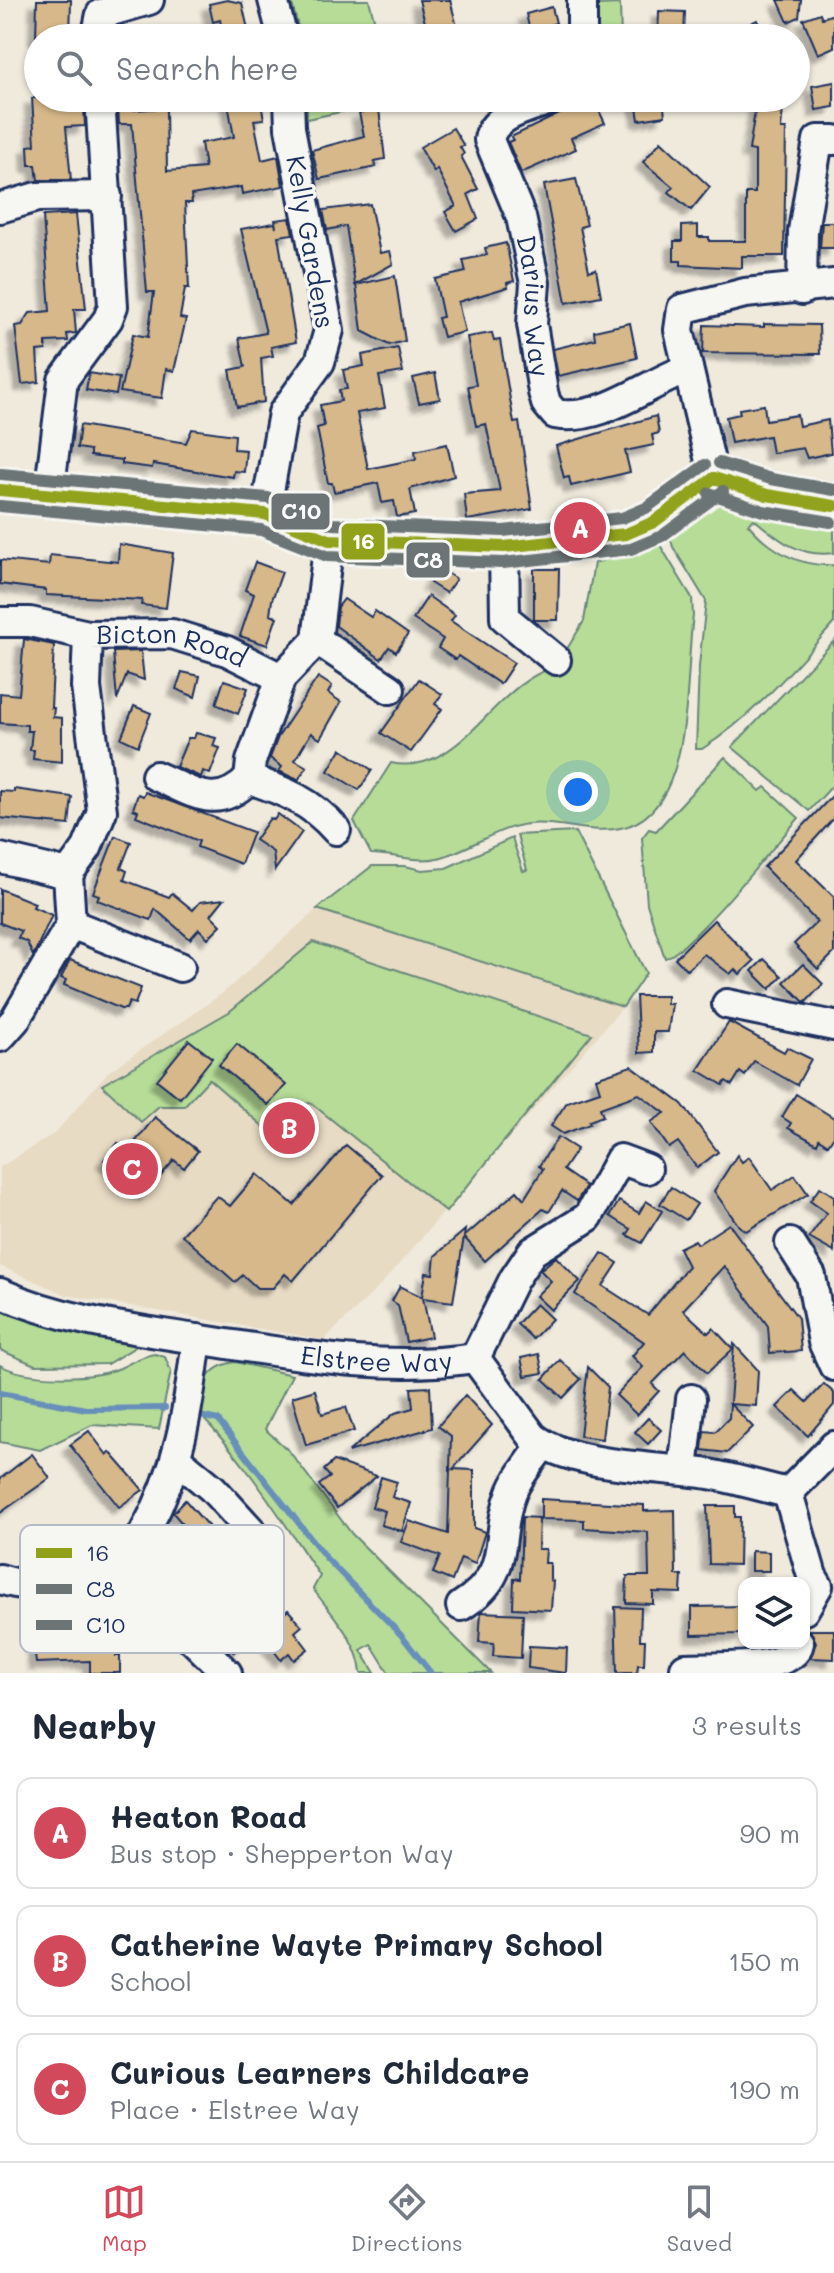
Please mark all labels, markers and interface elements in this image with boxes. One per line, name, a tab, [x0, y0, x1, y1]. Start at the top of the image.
search box	[24, 24, 810, 112]
icon: search	[52, 46, 96, 90]
text: Search here	[116, 48, 299, 88]
street label: Kelly Gardens	[279, 153, 343, 331]
street label: Darius Way	[509, 232, 558, 379]
line badge: C10	[270, 492, 331, 531]
text: C10	[281, 496, 321, 525]
pin: A	[554, 498, 606, 558]
line badge: 16	[340, 522, 386, 561]
text: 16	[351, 526, 375, 555]
line badge: C8	[405, 541, 451, 579]
text: C8	[413, 545, 443, 574]
street label: Bicton Road	[96, 616, 253, 674]
your location	[558, 772, 598, 812]
pin: B	[263, 1098, 315, 1158]
pin: C	[106, 1139, 158, 1199]
street label: Elstree Way	[299, 1337, 454, 1379]
legend	[20, 1525, 284, 1653]
text: 16	[86, 1538, 109, 1567]
text: C8	[86, 1574, 115, 1603]
map controls	[738, 1577, 810, 1649]
button: layers	[738, 1577, 810, 1649]
text: C10	[86, 1610, 125, 1639]
text: Nearby	[32, 1703, 157, 1748]
text: 3 results	[692, 1708, 802, 1742]
text: Heaton Road	[110, 1796, 306, 1836]
text: A	[51, 1816, 69, 1850]
text: 90 m	[740, 1816, 800, 1850]
text: Bus stop · Shepperton Way	[110, 1836, 454, 1870]
text: Catherine Wayte Primary School	[110, 1924, 603, 1964]
text: B	[51, 1944, 69, 1978]
text: 150 m	[728, 1944, 800, 1978]
text: School	[110, 1964, 192, 1998]
text: Curious Learners Childcare	[110, 2052, 529, 2092]
text: C	[50, 2072, 70, 2106]
text: 190 m	[728, 2072, 800, 2106]
text: Place · Elstree Way	[110, 2092, 360, 2126]
tab: Map	[102, 2180, 147, 2257]
tab: Directions	[351, 2180, 463, 2257]
tab: Saved	[667, 2180, 732, 2257]

